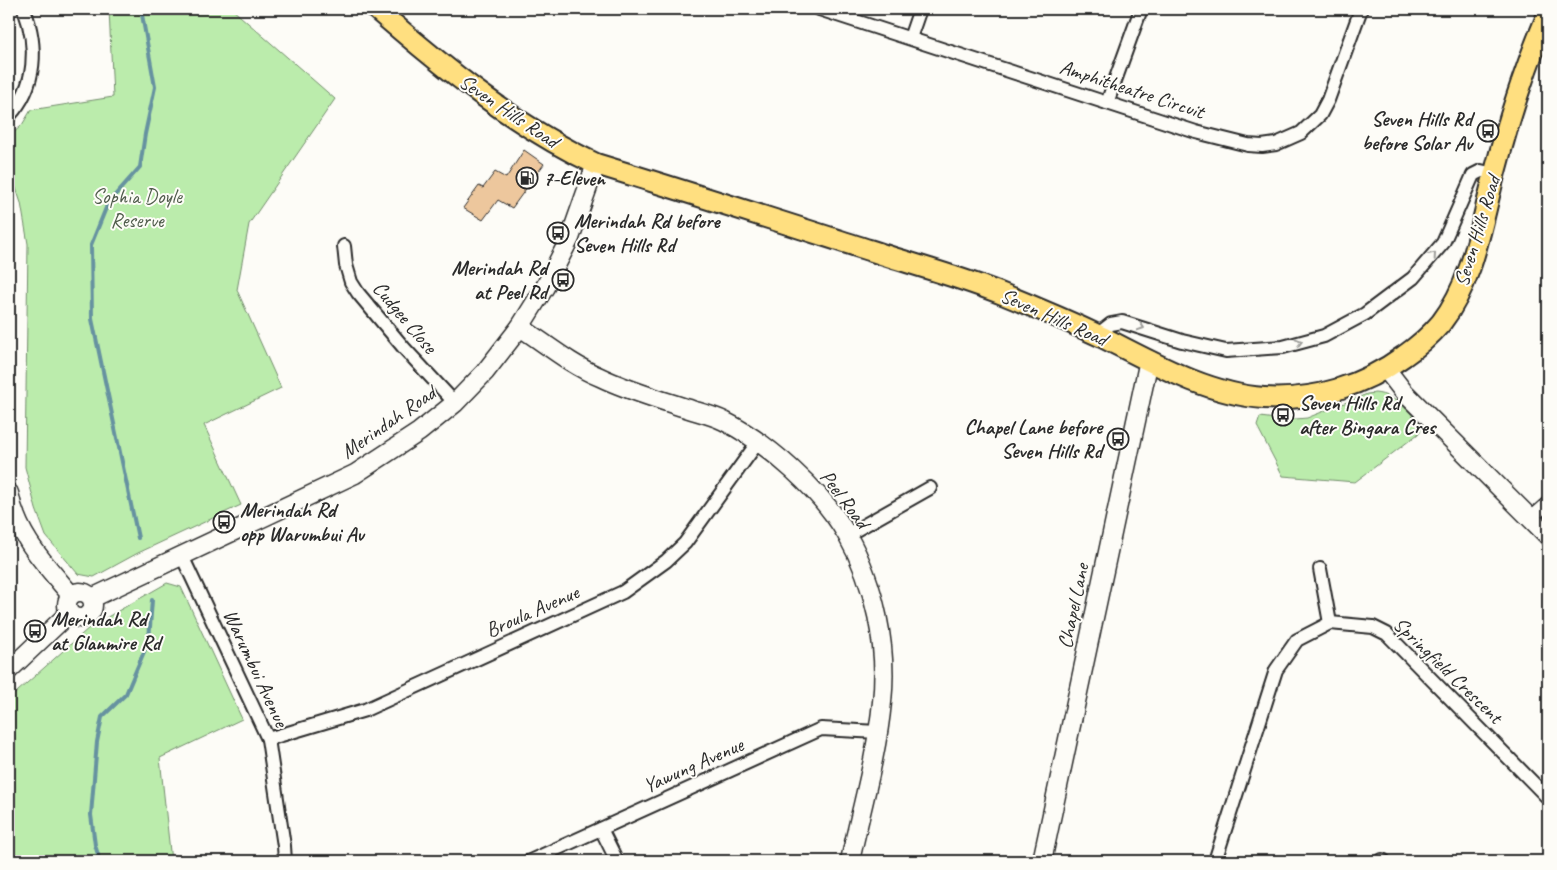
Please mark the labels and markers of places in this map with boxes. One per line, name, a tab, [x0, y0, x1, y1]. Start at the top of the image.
place label: Seven Hills Rd before Solar Av	[1362, 106, 1476, 156]
bus stop icon: Seven Hills Rd before Solar Av	[1476, 119, 1500, 143]
place label: 7-Eleven	[543, 165, 606, 191]
fuel station icon: 7-Eleven	[515, 166, 539, 190]
place label: Merindah Rd before Seven Hills Rd	[574, 208, 721, 258]
bus stop icon: Merindah Rd before Seven Hills Rd	[546, 221, 570, 245]
place label: Merindah Rd at Peel Rd	[451, 255, 551, 305]
bus stop icon: Merindah Rd at Peel Rd	[551, 268, 575, 292]
place label: Seven Hills Rd after Bingara Cres	[1299, 390, 1438, 440]
bus stop icon: Seven Hills Rd after Bingara Cres	[1271, 403, 1295, 427]
place label: Chapel Lane before Seven Hills Rd	[965, 414, 1106, 464]
bus stop icon: Chapel Lane before Seven Hills Rd	[1106, 427, 1130, 451]
place label: Merindah Rd opp Warumbui Av	[240, 497, 366, 547]
bus stop icon: Merindah Rd opp Warumbui Av	[212, 510, 236, 534]
place label: Merindah Rd at Glanmire Rd	[51, 606, 164, 656]
bus stop icon: Merindah Rd at Glanmire Rd	[23, 619, 47, 643]

